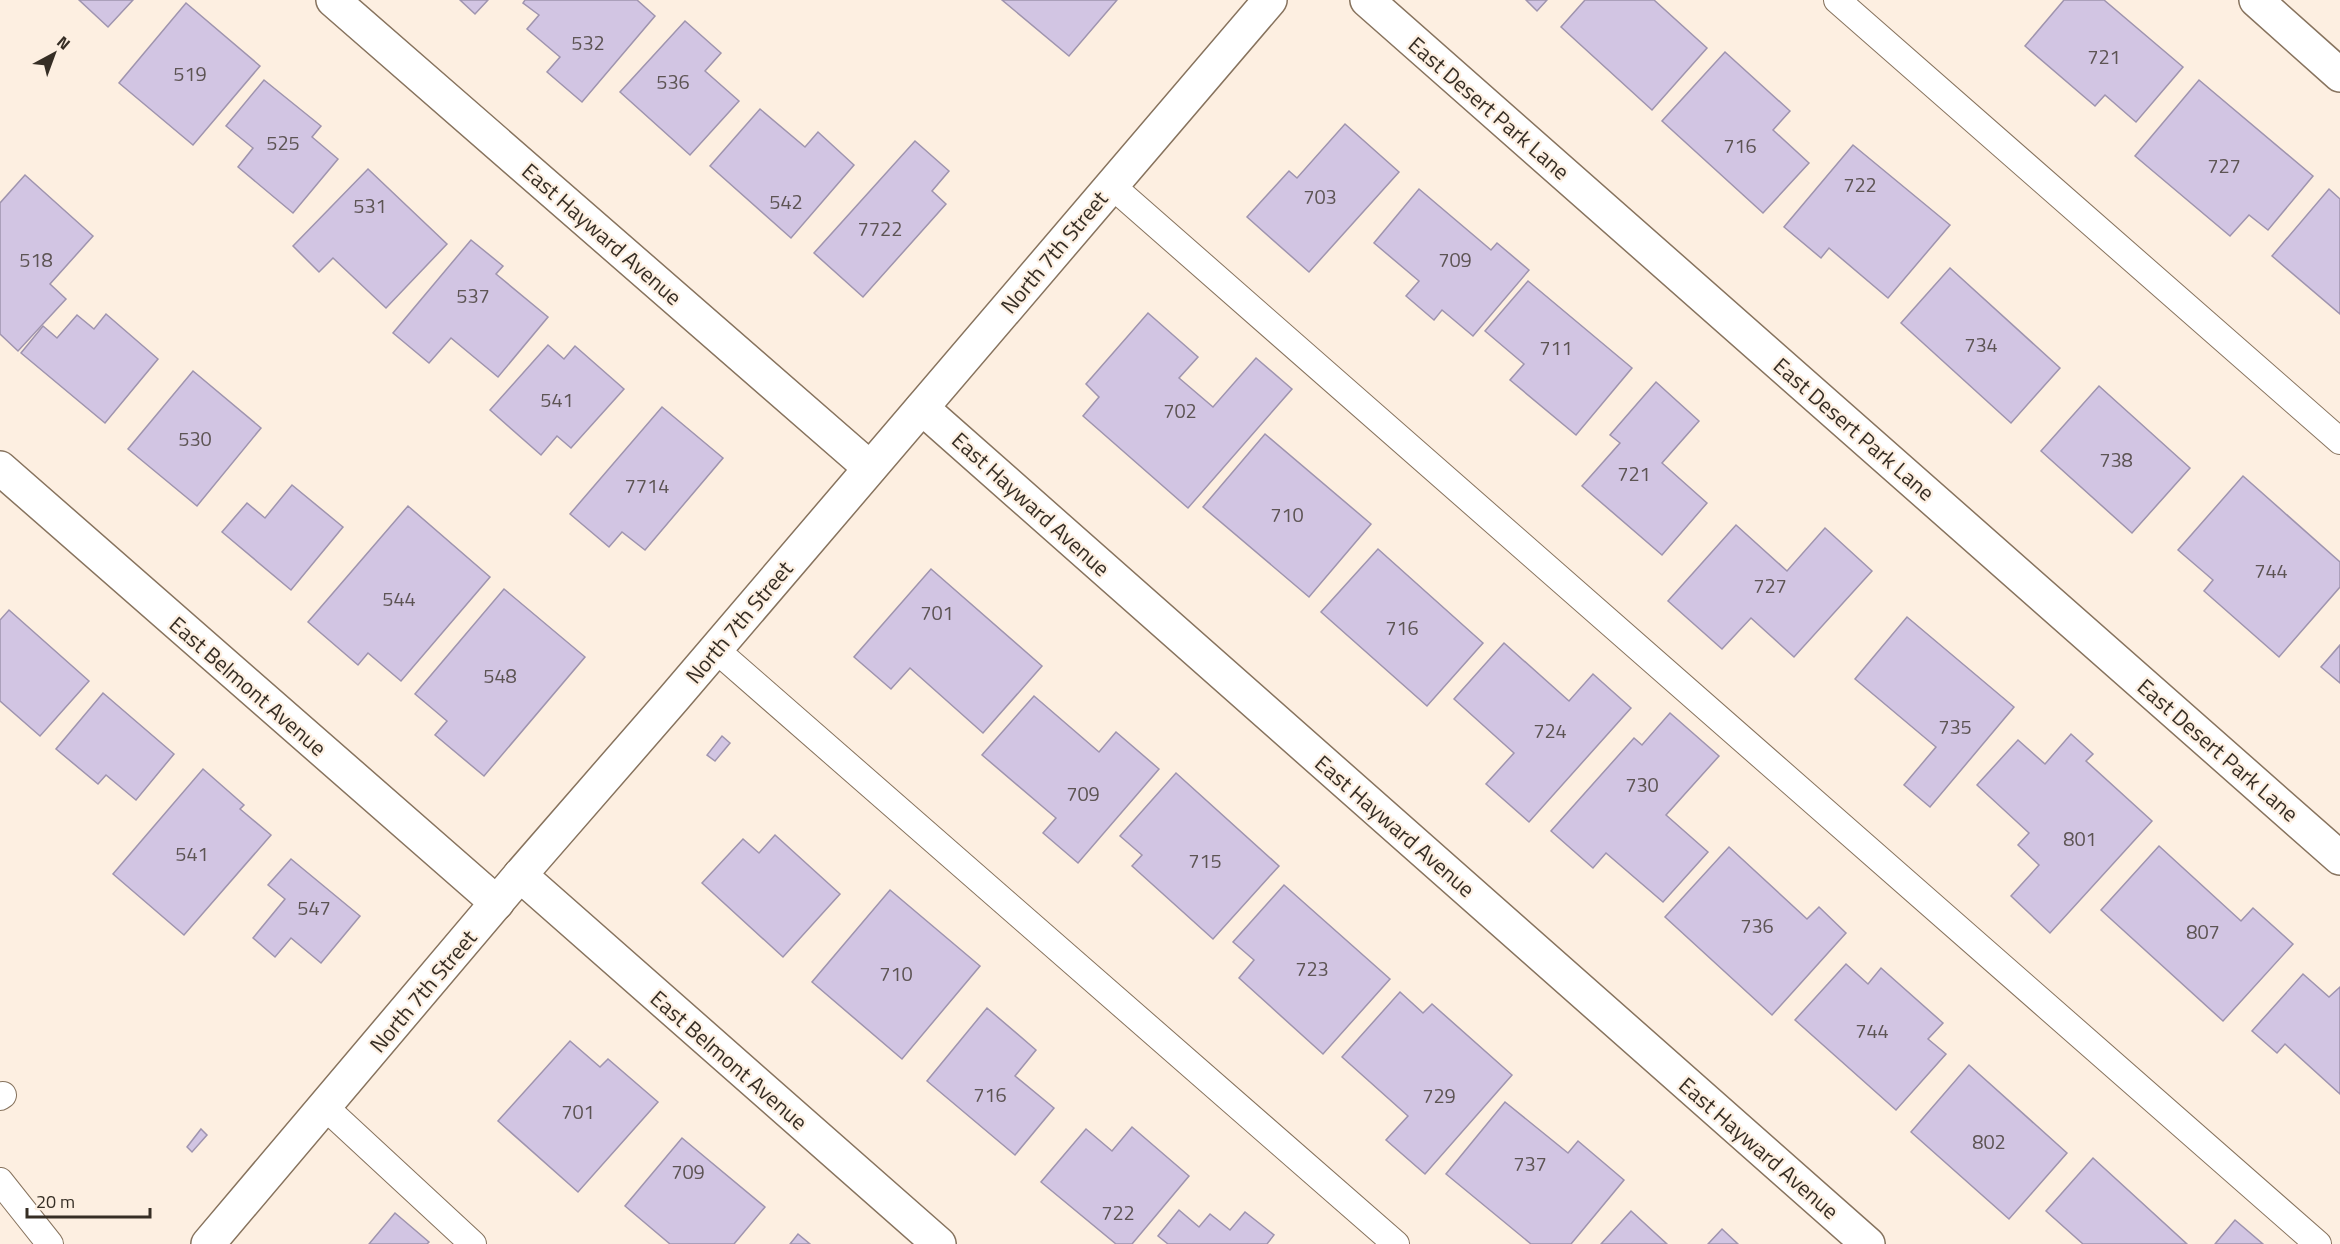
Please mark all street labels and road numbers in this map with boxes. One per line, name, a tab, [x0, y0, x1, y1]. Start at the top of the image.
street label: East Desert Park Lane	[1401, 28, 1577, 188]
street label: East Hayward Avenue	[514, 155, 690, 313]
street label: North 7th Street	[992, 183, 1116, 321]
street label: East Desert Park Lane	[1766, 349, 1942, 509]
street label: East Hayward Avenue	[944, 424, 1118, 584]
street label: North 7th Street	[677, 553, 801, 691]
street label: East Belmont Avenue	[162, 608, 334, 764]
street label: East Desert Park Lane	[2130, 670, 2306, 830]
street label: East Hayward Avenue	[1307, 747, 1483, 905]
street label: North 7th Street	[361, 922, 485, 1060]
street label: East Belmont Avenue	[643, 982, 815, 1138]
street label: East Hayward Avenue	[1671, 1069, 1847, 1227]

